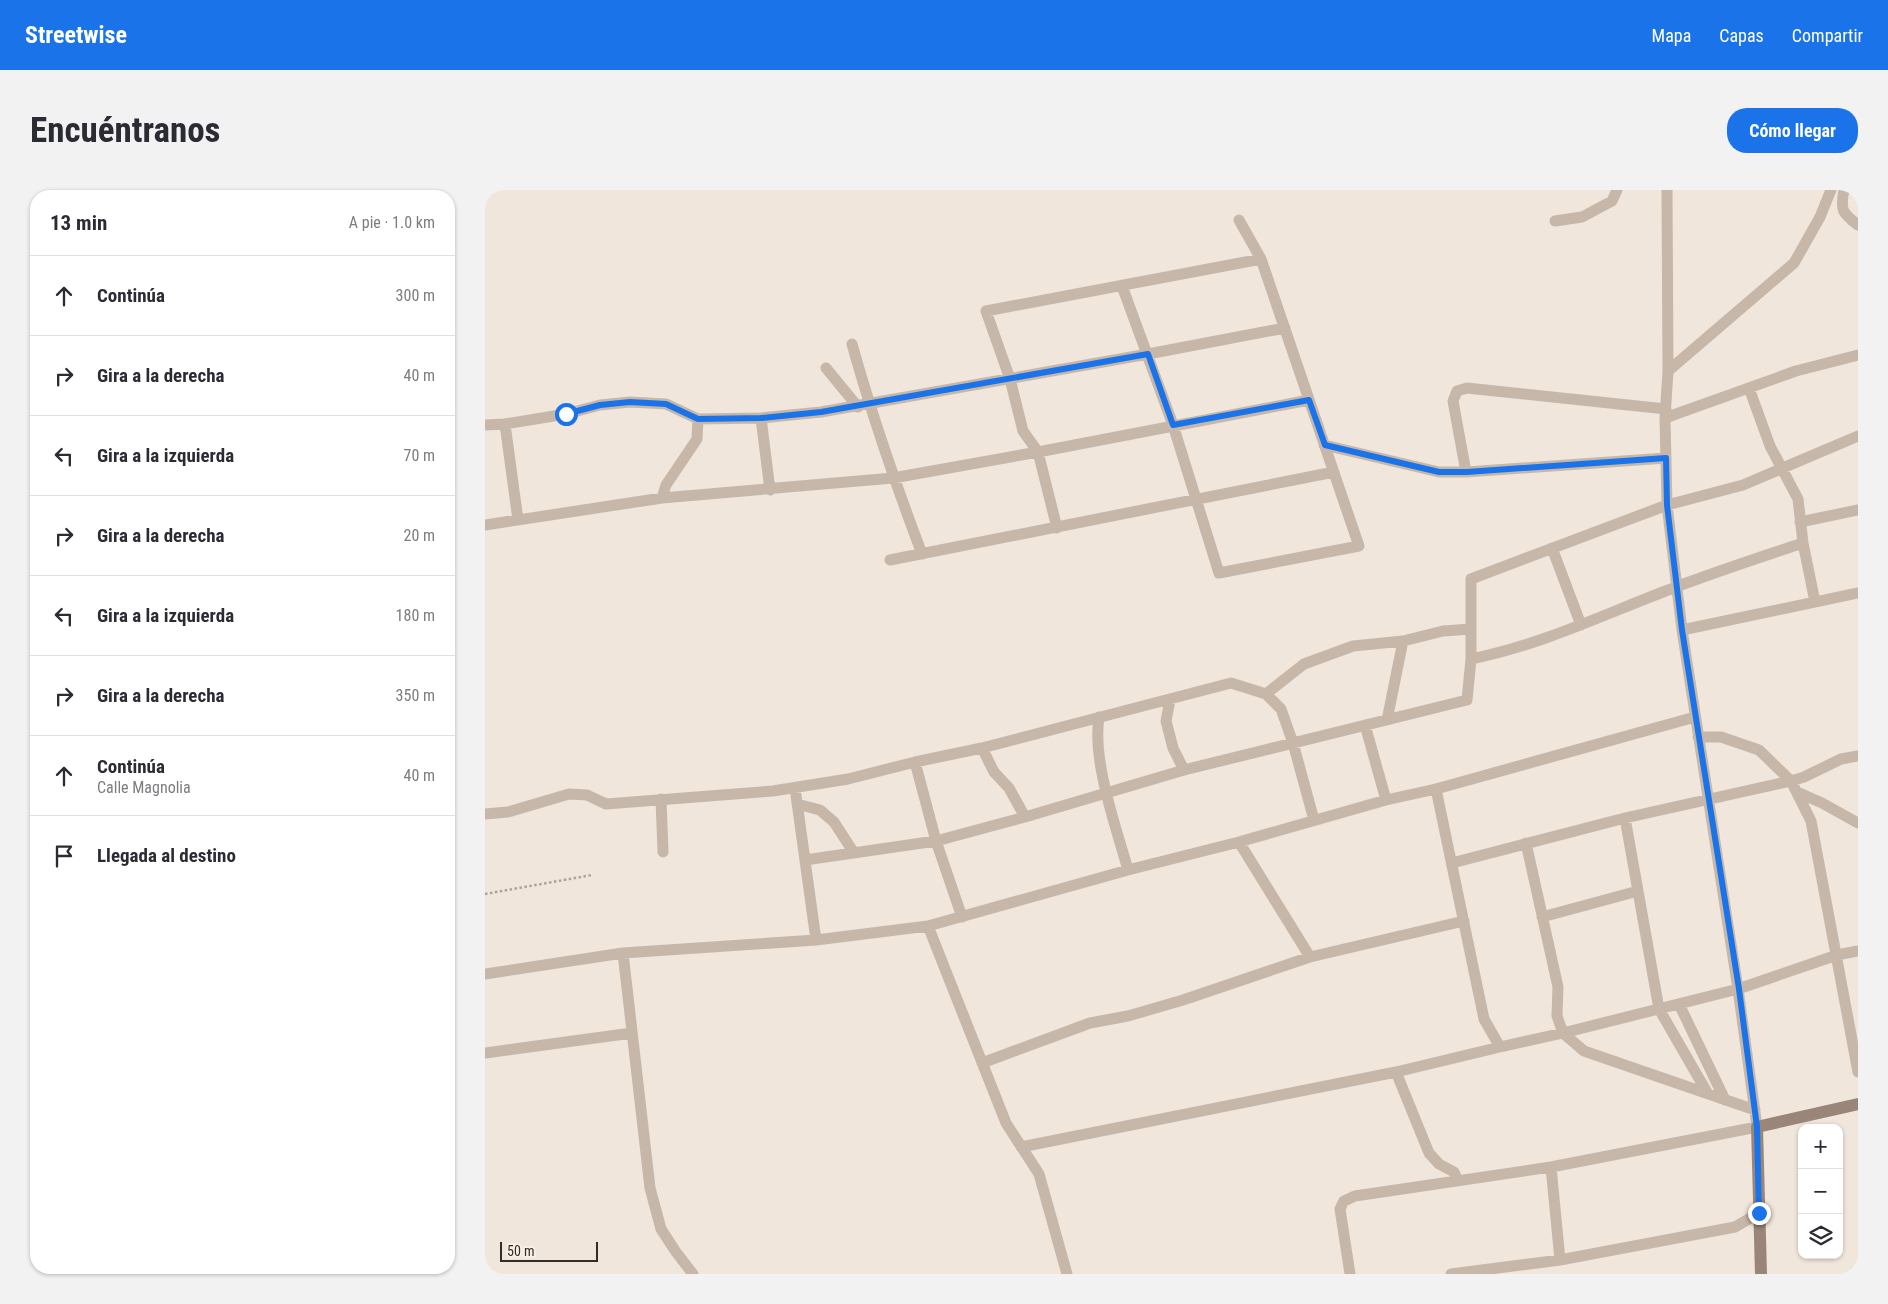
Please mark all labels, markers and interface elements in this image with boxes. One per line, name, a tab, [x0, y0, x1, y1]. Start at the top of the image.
text: Streetwise	[25, 21, 127, 49]
text: Mapa	[1652, 25, 1691, 46]
text: Capas	[1719, 25, 1764, 46]
text: Compartir	[1792, 25, 1863, 46]
button: Cómo llegar	[1727, 108, 1858, 153]
text: Encuéntranos	[30, 110, 221, 151]
text: 13 min	[50, 211, 107, 235]
text: A pie · 1.0 km	[349, 213, 435, 232]
icon: ahead	[50, 282, 78, 310]
text: Continúa	[97, 284, 165, 307]
text: 300 m	[396, 286, 435, 305]
icon: right	[50, 362, 78, 390]
text: Gira a la derecha	[97, 364, 224, 387]
text: 40 m	[403, 366, 435, 385]
route start	[555, 403, 578, 426]
icon: left	[50, 442, 78, 470]
text: Gira a la izquierda	[97, 444, 234, 467]
text: 70 m	[403, 446, 435, 465]
icon: right	[50, 522, 78, 550]
text: Gira a la derecha	[97, 524, 224, 547]
text: 20 m	[403, 526, 435, 545]
icon: left	[50, 602, 78, 630]
text: Gira a la izquierda	[97, 604, 234, 627]
text: 180 m	[396, 606, 435, 625]
icon: right	[50, 682, 78, 710]
text: Gira a la derecha	[97, 684, 224, 707]
text: 350 m	[396, 686, 435, 705]
text: Continúa	[97, 755, 165, 778]
icon: ahead	[50, 762, 78, 790]
text: 40 m	[403, 766, 435, 785]
text: Calle Magnolia	[97, 778, 191, 797]
icon: arrive	[50, 842, 78, 870]
text: Llegada al destino	[97, 844, 236, 867]
map controls	[1798, 1124, 1843, 1259]
button: +	[1798, 1124, 1843, 1169]
button: −	[1798, 1169, 1843, 1214]
route end	[1748, 1202, 1771, 1225]
button: layers	[1798, 1214, 1843, 1259]
scale bar	[500, 1239, 597, 1262]
text: 50 m	[507, 1243, 535, 1259]

